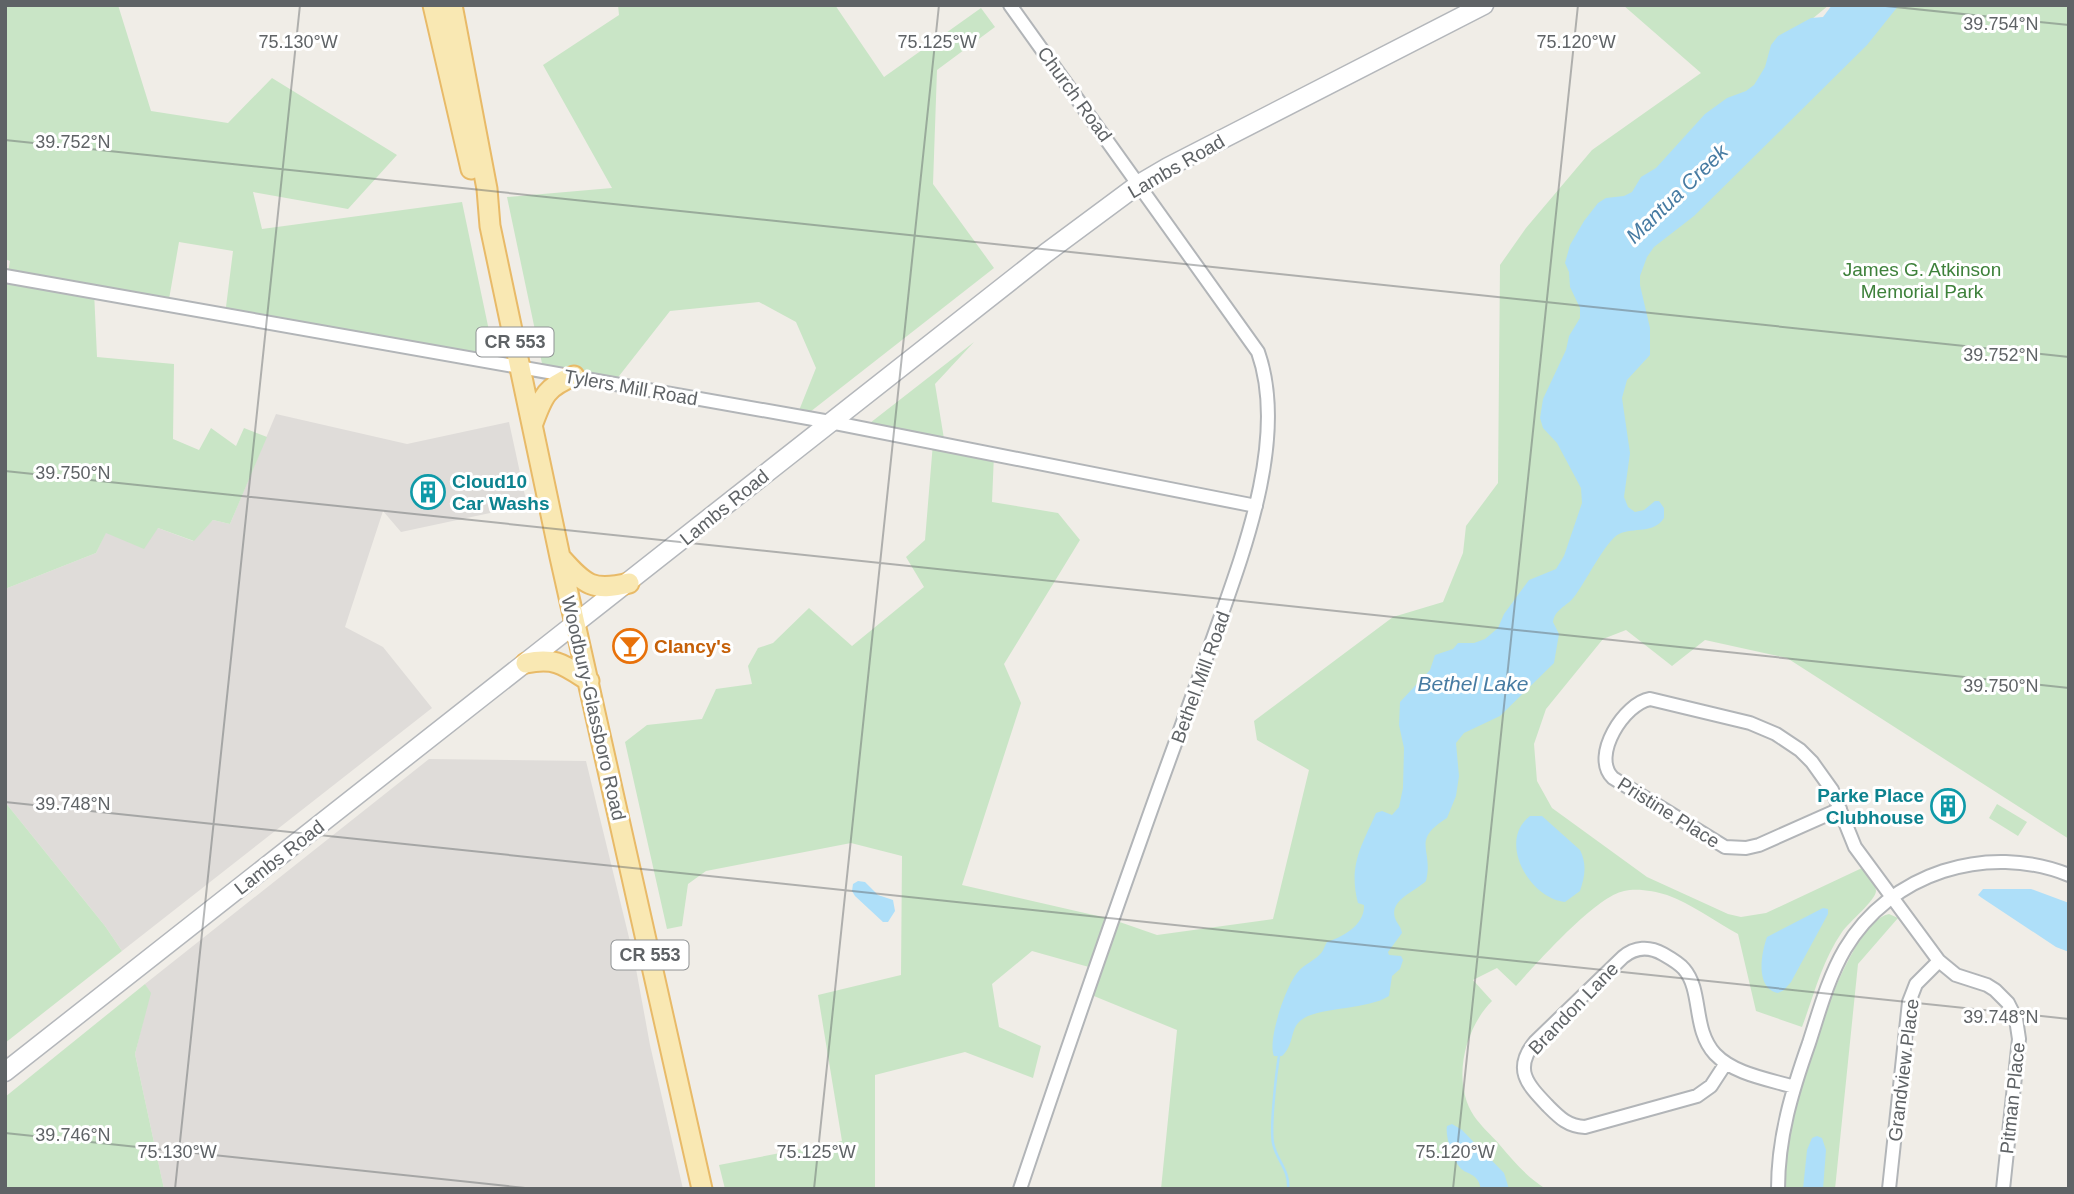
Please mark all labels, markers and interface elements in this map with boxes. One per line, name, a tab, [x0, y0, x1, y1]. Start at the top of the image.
text: 39.754°N	[1963, 14, 2039, 34]
text: 75.130°W	[258, 32, 338, 52]
text: 75.125°W	[897, 32, 977, 52]
text: 75.120°W	[1536, 32, 1616, 52]
street label: Church Road	[1033, 43, 1116, 146]
street label: Lambs Road	[1124, 130, 1228, 202]
text: 39.752°N	[35, 132, 111, 152]
water label: Mantua Creek	[1621, 139, 1733, 248]
park label: James G. Atkinson Memorial Park	[1843, 259, 2001, 302]
road number: CR 553	[476, 328, 554, 356]
text: 39.752°N	[1963, 345, 2039, 365]
street label: Tylers Mill Road	[563, 365, 699, 410]
text: 39.750°N	[35, 463, 111, 483]
street label: Lambs Road	[676, 465, 773, 549]
place label: Cloud10 Car Washs	[452, 471, 550, 514]
building icon: Cloud10 Car Washs	[409, 473, 447, 511]
street label: Woodbury-Glassboro Road	[557, 594, 630, 822]
street label: Bethel Mill Road	[1167, 609, 1234, 746]
bar icon: Clancy's	[611, 627, 649, 665]
place label: Clancy's	[654, 636, 731, 657]
water label: Bethel Lake	[1418, 672, 1528, 695]
text: 39.750°N	[1963, 676, 2039, 696]
street label: Pristine Place	[1614, 773, 1724, 852]
place label: Parke Place Clubhouse	[1817, 785, 1924, 828]
building icon: Parke Place Clubhouse	[1929, 787, 1967, 825]
text: 39.748°N	[35, 794, 111, 814]
street label: Lambs Road	[230, 816, 328, 899]
road number: CR 553	[612, 940, 688, 970]
street label: Brandon Lane	[1524, 958, 1622, 1059]
street label: Grandview Place	[1884, 998, 1923, 1143]
text: 39.748°N	[1963, 1007, 2039, 1027]
street label: Pitman Place	[1996, 1041, 2029, 1155]
text: 39.746°N	[35, 1125, 111, 1145]
text: 75.130°W	[137, 1142, 217, 1162]
text: 75.125°W	[776, 1142, 856, 1162]
text: 75.120°W	[1415, 1142, 1495, 1162]

